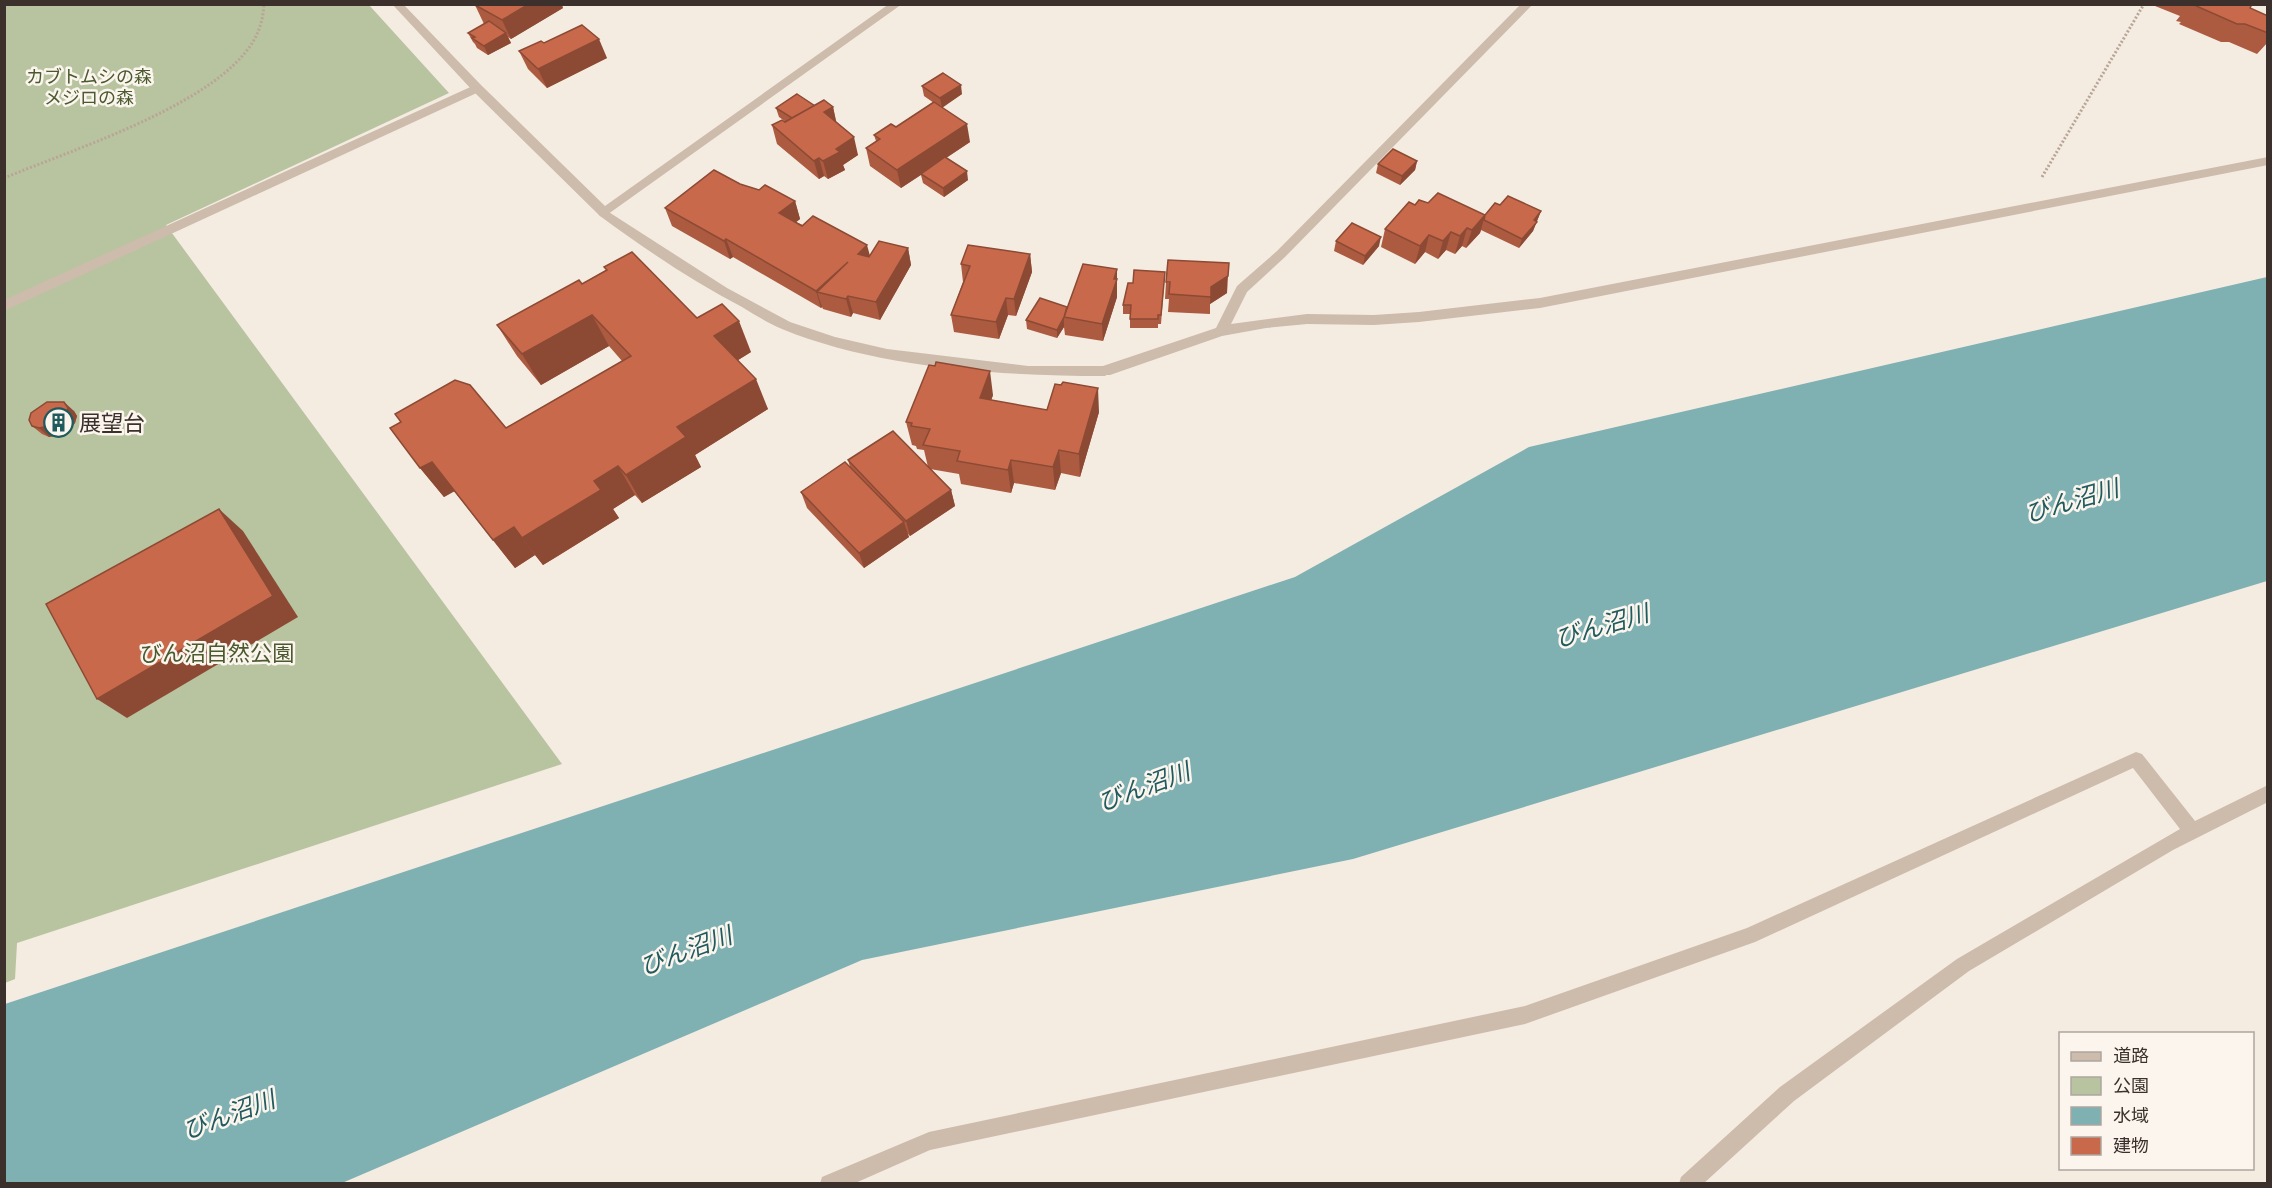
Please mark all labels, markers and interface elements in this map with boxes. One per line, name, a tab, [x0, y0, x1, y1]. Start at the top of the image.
park label: カブトムシの森 メジロの森	[26, 63, 152, 111]
place label: 展望台	[79, 406, 145, 440]
building icon: 展望台	[42, 407, 74, 439]
water label: びん沼川	[2021, 469, 2126, 531]
water label: びん沼川	[1551, 594, 1656, 656]
park label: びん沼自然公園	[140, 636, 294, 670]
water label: びん沼川	[1092, 752, 1198, 819]
water label: びん沼川	[634, 916, 740, 983]
legend	[2059, 1032, 2254, 1170]
text: 道路	[2113, 1042, 2149, 1069]
text: 公園	[2113, 1072, 2149, 1099]
water label: びん沼川	[177, 1080, 283, 1147]
text: 水域	[2113, 1102, 2149, 1129]
text: 建物	[2113, 1132, 2149, 1159]

